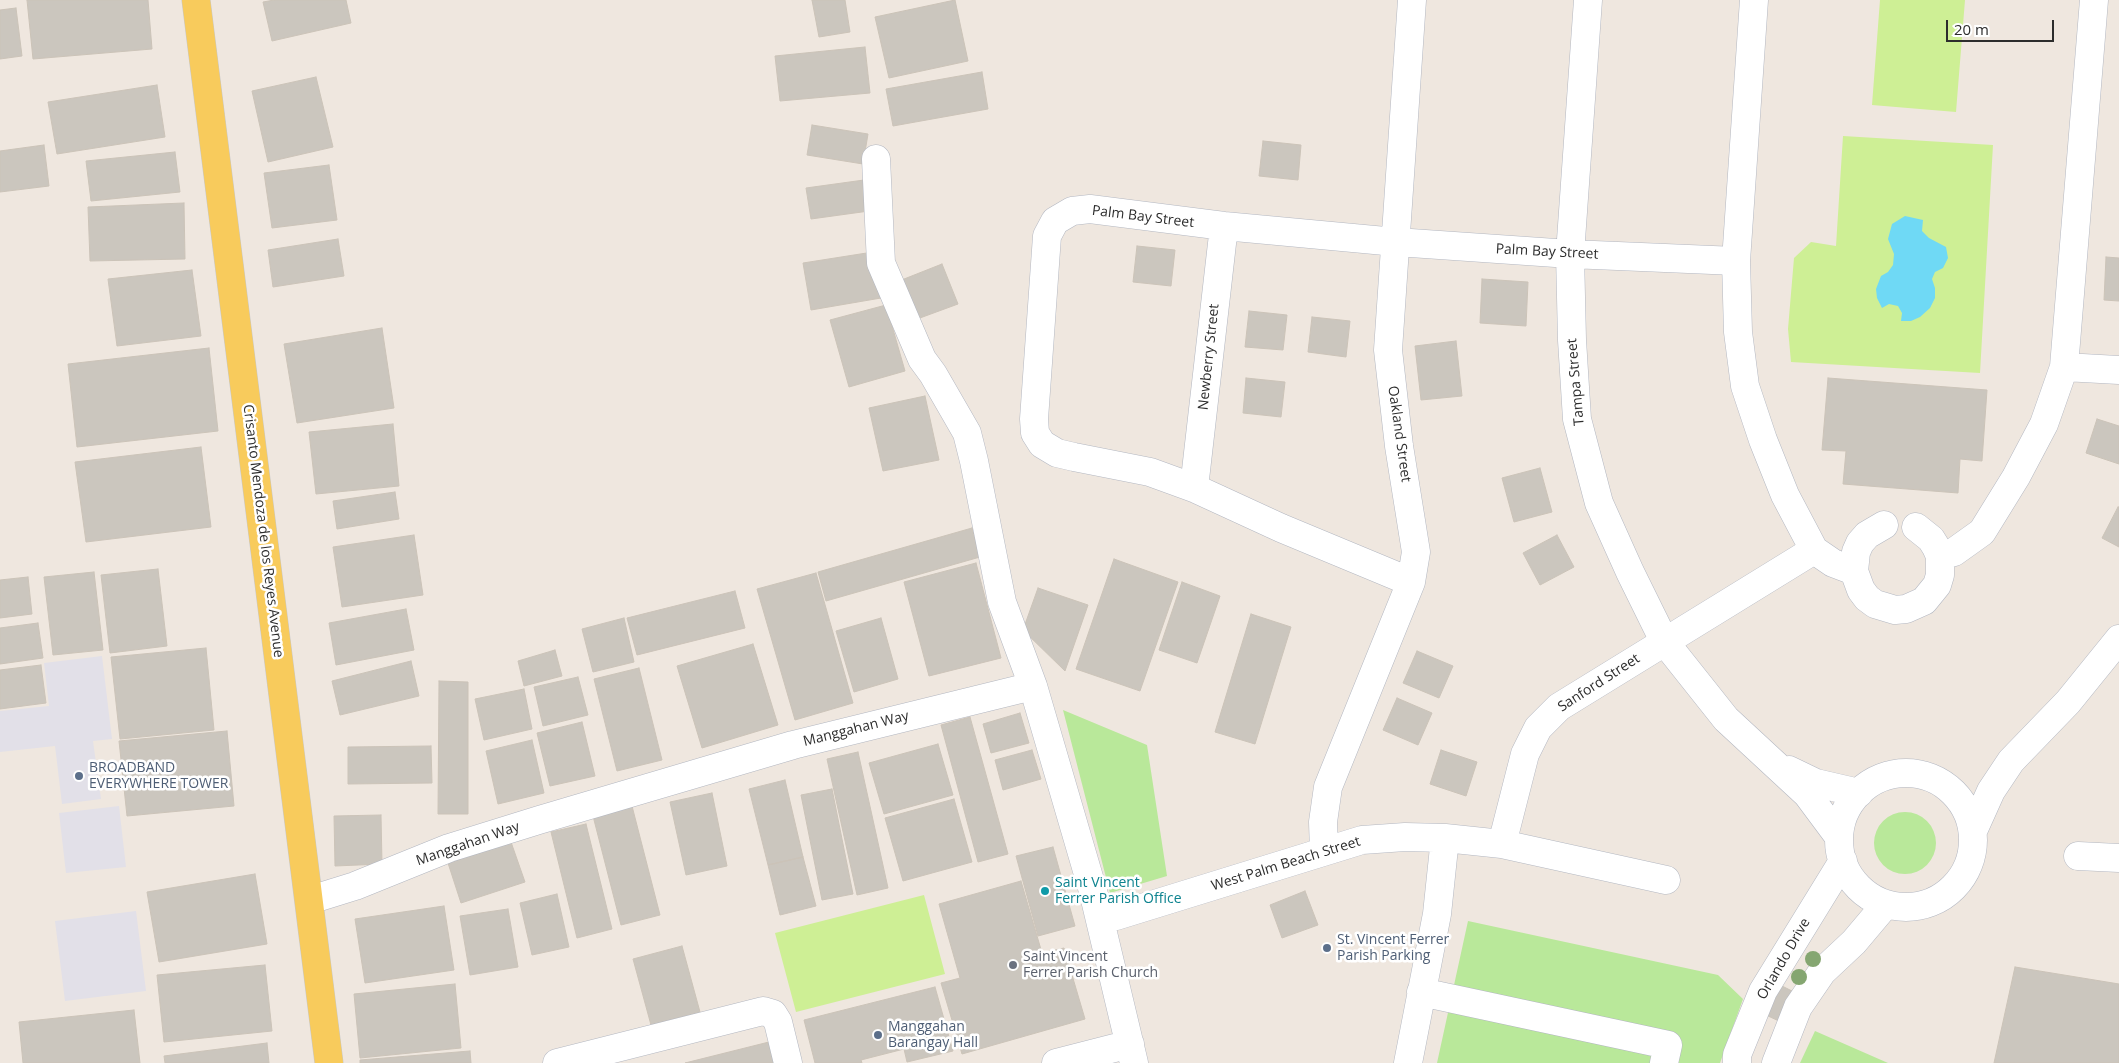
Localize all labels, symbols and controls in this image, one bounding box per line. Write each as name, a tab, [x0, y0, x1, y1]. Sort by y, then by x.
scale bar	[1949, 10, 2056, 42]
text: 20 m	[1954, 19, 1989, 39]
street label: Palm Bay Street	[1091, 202, 1195, 232]
street label: Palm Bay Street	[1495, 241, 1599, 263]
street label: Newberry Street	[1195, 303, 1223, 411]
street label: Tampa Street	[1564, 338, 1588, 426]
street label: Oakland Street	[1384, 385, 1414, 483]
street label: Crisanto Mendoza de los Reyes Avenue	[239, 403, 287, 659]
street label: Sanford Street	[1555, 650, 1643, 716]
street label: Manggahan Way	[801, 708, 911, 750]
place label: BROADBAND EVERYWHERE TOWER	[89, 760, 228, 792]
marker: BROADBAND EVERYWHERE TOWER	[73, 770, 85, 782]
street label: Manggahan Way	[414, 818, 522, 870]
street label: West Palm Beach Street	[1209, 833, 1363, 895]
place label: Saint Vincent Ferrer Parish Office	[1055, 875, 1182, 908]
marker: Saint Vincent Ferrer Parish Office	[1039, 885, 1051, 897]
street label: Orlando Drive	[1754, 915, 1814, 1003]
place label: St. Vincent Ferrer Parish Parking	[1337, 932, 1449, 964]
marker: St. Vincent Ferrer Parish Parking	[1321, 942, 1333, 954]
place label: Saint Vincent Ferrer Parish Church	[1023, 949, 1158, 982]
marker: Saint Vincent Ferrer Parish Church	[1007, 959, 1019, 971]
place label: Manggahan Barangay Hall	[888, 1019, 978, 1052]
marker: Manggahan Barangay Hall	[872, 1029, 884, 1041]

